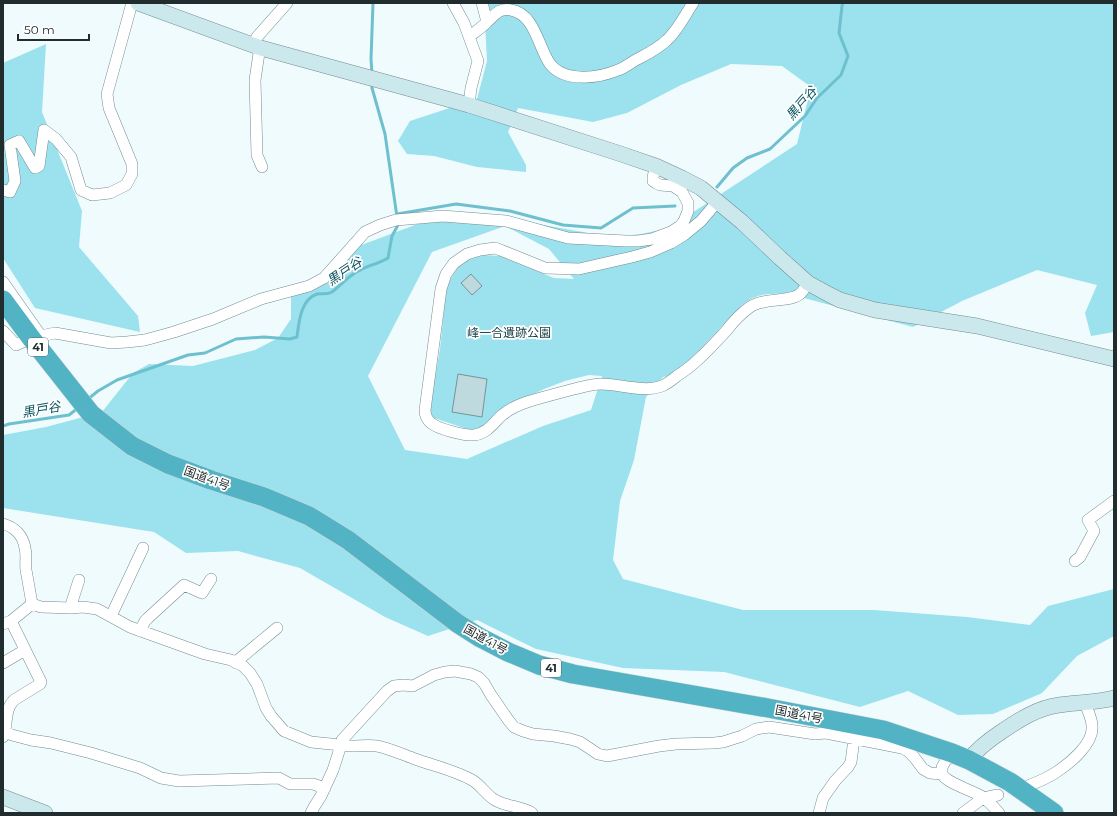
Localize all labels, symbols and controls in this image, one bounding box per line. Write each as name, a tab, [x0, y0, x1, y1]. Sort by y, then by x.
scale bar	[18, 16, 89, 42]
text: 50 m	[24, 22, 55, 37]
water label: 黒戸谷	[782, 82, 820, 123]
water label: 黒戸谷	[323, 253, 365, 289]
park label: 峰一合遺跡公園	[467, 325, 551, 340]
road number: 41	[28, 338, 48, 356]
water label: 黒戸谷	[20, 398, 63, 420]
street label: 国道41号	[182, 463, 232, 493]
street label: 国道41号	[461, 621, 511, 657]
road number: 41	[541, 659, 561, 677]
street label: 国道41号	[774, 702, 824, 726]

